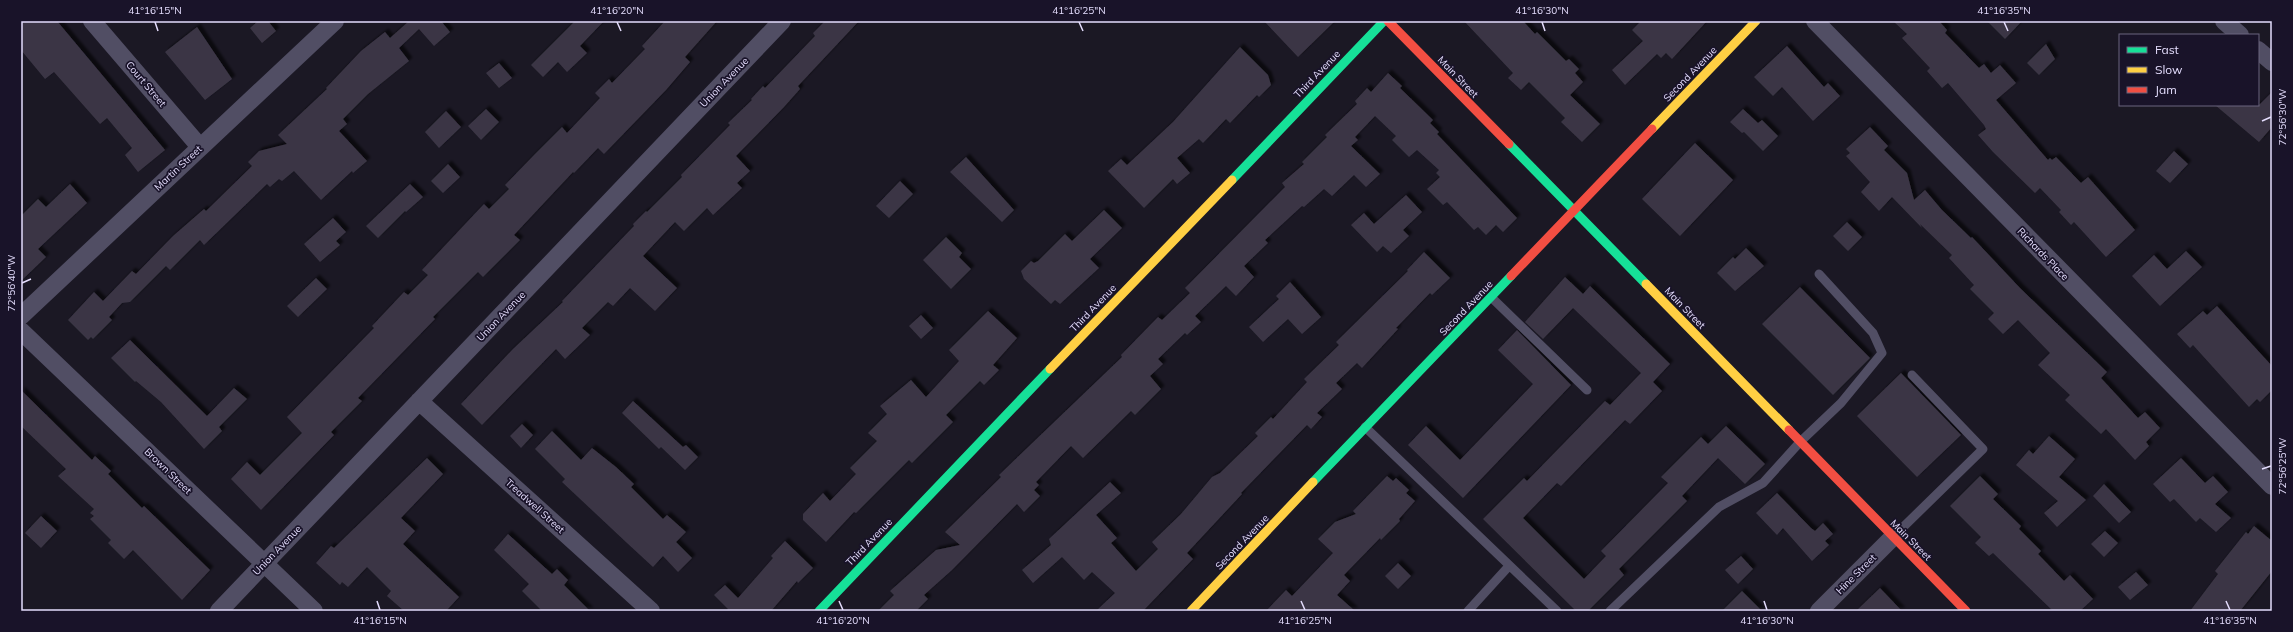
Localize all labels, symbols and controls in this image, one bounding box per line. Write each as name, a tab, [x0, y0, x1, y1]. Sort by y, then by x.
text: 41°16'15"N	[128, 4, 182, 17]
text: 41°16'20"N	[590, 4, 644, 17]
text: 41°16'25"N	[1052, 4, 1106, 17]
text: 41°16'30"N	[1515, 4, 1569, 17]
text: 41°16'35"N	[1977, 4, 2031, 17]
legend	[2119, 34, 2259, 106]
text: Fast	[2155, 42, 2179, 57]
street label: Second Avenue	[1660, 44, 1720, 104]
street label: Third Avenue	[1291, 47, 1343, 101]
street label: Main Street	[1435, 53, 1481, 101]
street label: Union Avenue	[697, 54, 751, 110]
street label: Court Street	[123, 59, 169, 110]
text: Slow	[2155, 62, 2183, 77]
text: Jam	[2155, 82, 2177, 97]
text: 72°56'30"W	[2276, 89, 2289, 145]
street label: Martin Street	[151, 142, 205, 193]
street label: Richards Place	[2015, 225, 2071, 283]
text: 72°56'40"W	[5, 255, 18, 311]
street label: Second Avenue	[1436, 278, 1496, 338]
street label: Third Avenue	[1067, 281, 1119, 335]
street label: Main Street	[1662, 284, 1708, 332]
street label: Union Avenue	[474, 288, 528, 344]
text: 72°56'25"W	[2276, 438, 2289, 494]
street label: Brown Street	[142, 445, 195, 497]
street label: Treadwell Street	[503, 476, 568, 536]
street label: Second Avenue	[1212, 512, 1272, 572]
street label: Third Avenue	[843, 515, 895, 569]
street label: Main Street	[1888, 517, 1935, 564]
street label: Union Avenue	[250, 522, 304, 578]
street label: Hine Street	[1833, 551, 1879, 597]
text: 41°16'15"N	[353, 614, 407, 627]
text: 41°16'20"N	[816, 614, 870, 627]
text: 41°16'25"N	[1278, 614, 1332, 627]
text: 41°16'30"N	[1740, 614, 1794, 627]
text: 41°16'35"N	[2203, 614, 2257, 627]

